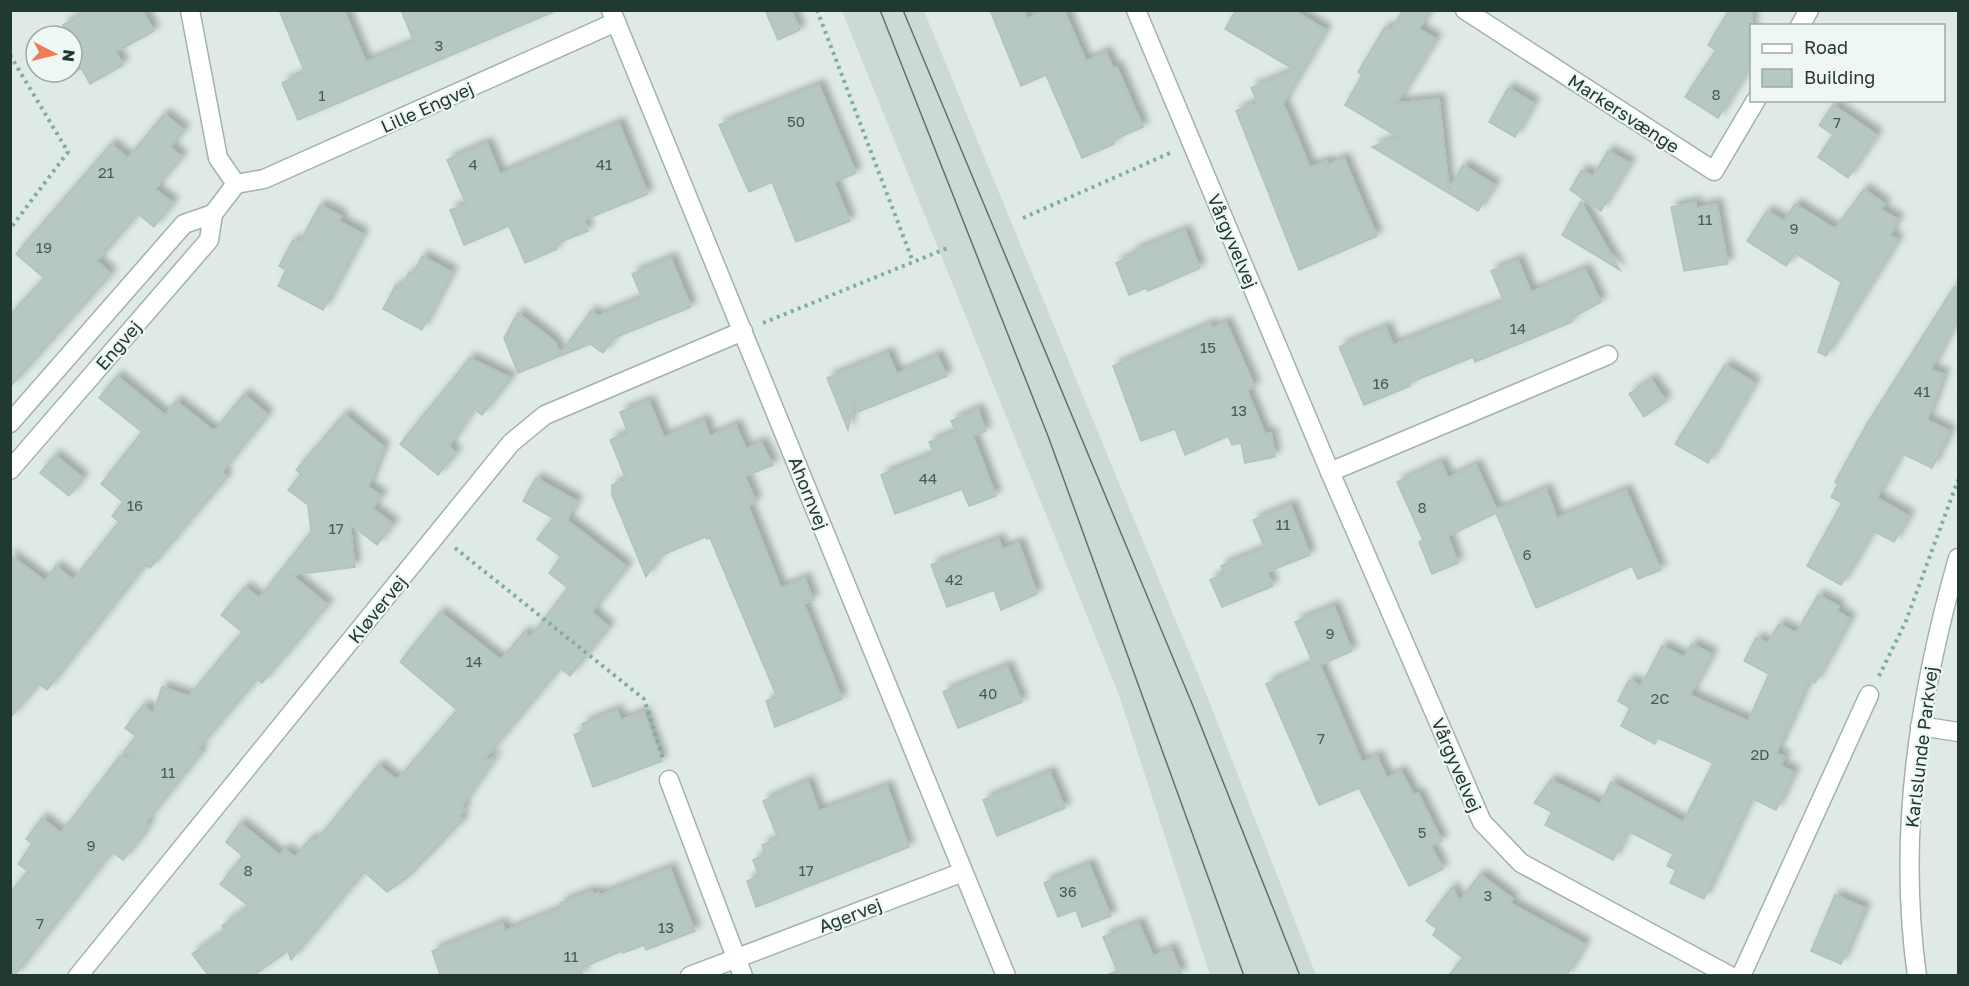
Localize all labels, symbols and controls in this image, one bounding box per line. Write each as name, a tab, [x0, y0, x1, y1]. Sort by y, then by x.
north arrow	[24, 24, 84, 84]
legend	[1750, 24, 1945, 102]
house number: 3	[435, 36, 443, 54]
text: Road	[1804, 36, 1848, 58]
text: N	[58, 49, 80, 63]
text: Building	[1804, 66, 1875, 88]
street label: Markersvænge	[1564, 69, 1684, 157]
street label: Lille Engvej	[377, 77, 477, 137]
house number: 8	[1711, 85, 1721, 103]
house number: 1	[318, 86, 326, 104]
house number: 50	[787, 112, 805, 130]
house number: 7	[1833, 113, 1841, 131]
house number: 4	[468, 155, 478, 173]
house number: 41	[596, 155, 612, 173]
house number: 21	[98, 163, 114, 181]
street label: Vårgyvelvej	[1203, 190, 1263, 292]
house number: 11	[1698, 210, 1712, 228]
house number: 9	[1789, 219, 1799, 237]
house number: 19	[36, 238, 52, 256]
street label: Engvej	[91, 316, 145, 374]
house number: 14	[1510, 319, 1526, 337]
house number: 15	[1200, 338, 1216, 356]
house number: 16	[1373, 374, 1389, 392]
house number: 41	[1914, 382, 1930, 400]
house number: 13	[1231, 401, 1247, 419]
street label: Ahornvej	[784, 453, 834, 533]
house number: 44	[919, 469, 937, 487]
house number: 16	[127, 496, 143, 514]
house number: 8	[1417, 498, 1427, 516]
house number: 11	[1276, 515, 1290, 533]
house number: 17	[328, 519, 344, 537]
house number: 6	[1522, 545, 1532, 563]
house number: 42	[945, 570, 963, 588]
street label: Kløvervej	[343, 571, 411, 647]
house number: 9	[1325, 624, 1335, 642]
house number: 14	[466, 652, 482, 670]
street label: Karlslunde Parkvej	[1900, 665, 1942, 829]
house number: 40	[979, 684, 997, 702]
house number: 2C	[1651, 689, 1669, 707]
street label: Vårgyvelvej	[1427, 714, 1487, 816]
house number: 7	[1317, 729, 1325, 747]
house number: 2D	[1750, 745, 1770, 763]
house number: 11	[161, 763, 175, 781]
house number: 5	[1418, 823, 1426, 841]
house number: 9	[86, 836, 96, 854]
house number: 8	[243, 861, 253, 879]
house number: 17	[798, 861, 814, 879]
house number: 36	[1059, 882, 1077, 900]
house number: 3	[1484, 886, 1492, 904]
street label: Agervej	[815, 893, 885, 937]
house number: 7	[36, 914, 44, 932]
house number: 13	[658, 918, 674, 936]
house number: 11	[564, 947, 578, 965]

